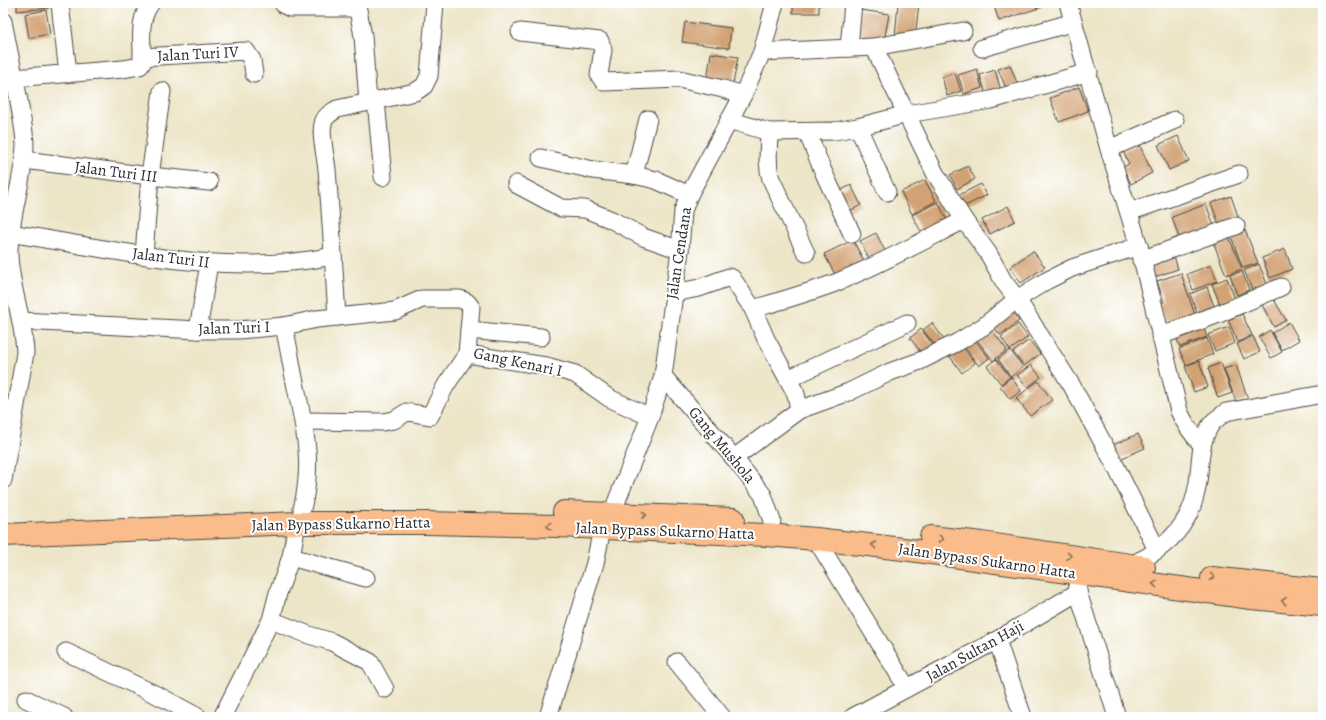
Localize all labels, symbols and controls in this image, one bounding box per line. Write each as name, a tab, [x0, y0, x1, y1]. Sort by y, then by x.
street label: Jalan Turi IV	[157, 41, 240, 67]
street label: Jalan Turi III	[73, 156, 159, 188]
street label: Jalan Cendana	[661, 205, 697, 301]
street label: Jalan Turi II	[131, 242, 211, 274]
street label: Jalan Turi I	[198, 316, 270, 340]
street label: Gang Kenari I	[471, 342, 565, 382]
street label: Gang Mushola	[683, 402, 761, 489]
one-way arrow	[641, 510, 647, 519]
street label: Jalan Bypass Sukarno Hatta	[251, 511, 431, 537]
street label: Jalan Bypass Sukarno Hatta	[575, 517, 756, 545]
one-way arrow	[546, 522, 552, 530]
one-way arrow	[938, 534, 944, 543]
street label: Jalan Bypass Sukarno Hatta	[897, 538, 1078, 584]
one-way arrow	[871, 541, 877, 550]
one-way arrow	[1066, 551, 1072, 560]
one-way arrow	[1209, 573, 1215, 582]
one-way arrow	[1152, 580, 1158, 589]
one-way arrow	[1281, 597, 1287, 606]
street label: Jalan Sultan Haji	[922, 615, 1028, 687]

